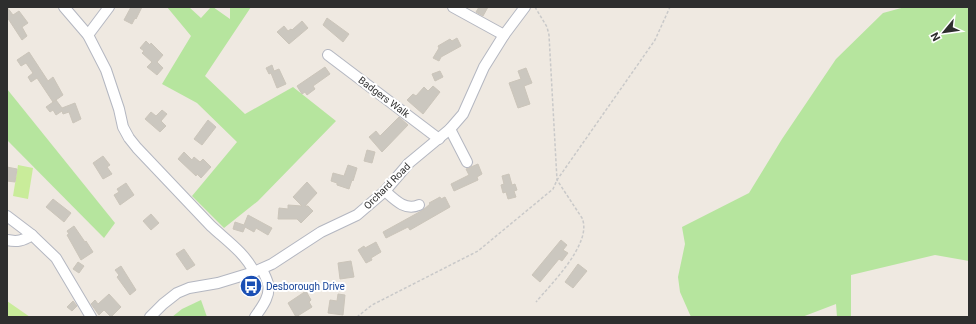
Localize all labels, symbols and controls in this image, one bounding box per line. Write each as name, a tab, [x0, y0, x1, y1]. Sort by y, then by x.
north arrow	[924, 12, 964, 52]
text: N	[928, 30, 943, 43]
street label: Badgers Walk	[356, 74, 412, 120]
street label: Orchard Road	[362, 161, 412, 211]
bus stop icon: Desborough Drive	[238, 273, 264, 299]
place label: Desborough Drive	[266, 281, 345, 292]

